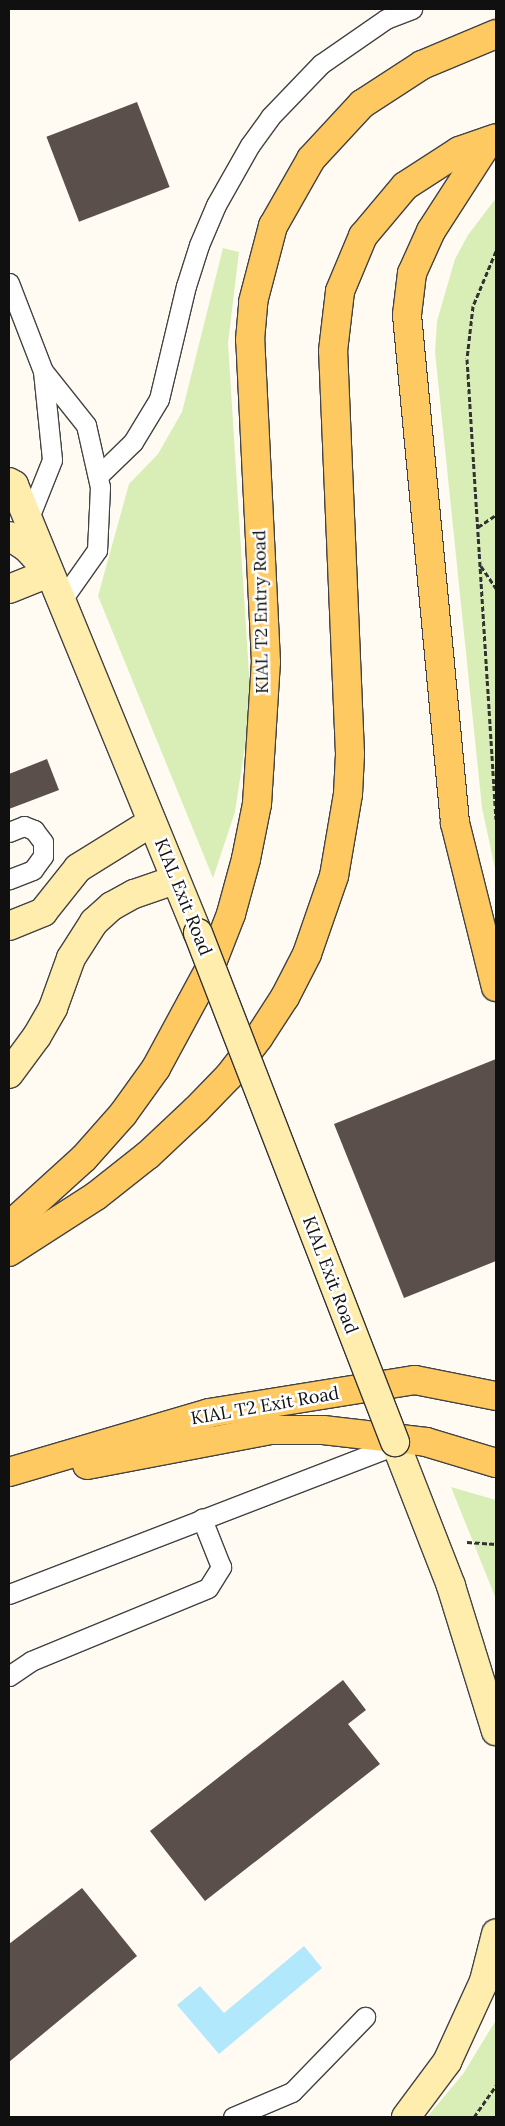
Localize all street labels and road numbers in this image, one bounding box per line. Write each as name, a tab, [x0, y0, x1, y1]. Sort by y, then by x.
street label: KIAL T2 Entry Road	[249, 530, 273, 694]
street label: KIAL Exit Road	[150, 835, 216, 959]
street label: KIAL Exit Road	[298, 1213, 362, 1337]
street label: KIAL T2 Exit Road	[189, 1382, 341, 1430]

